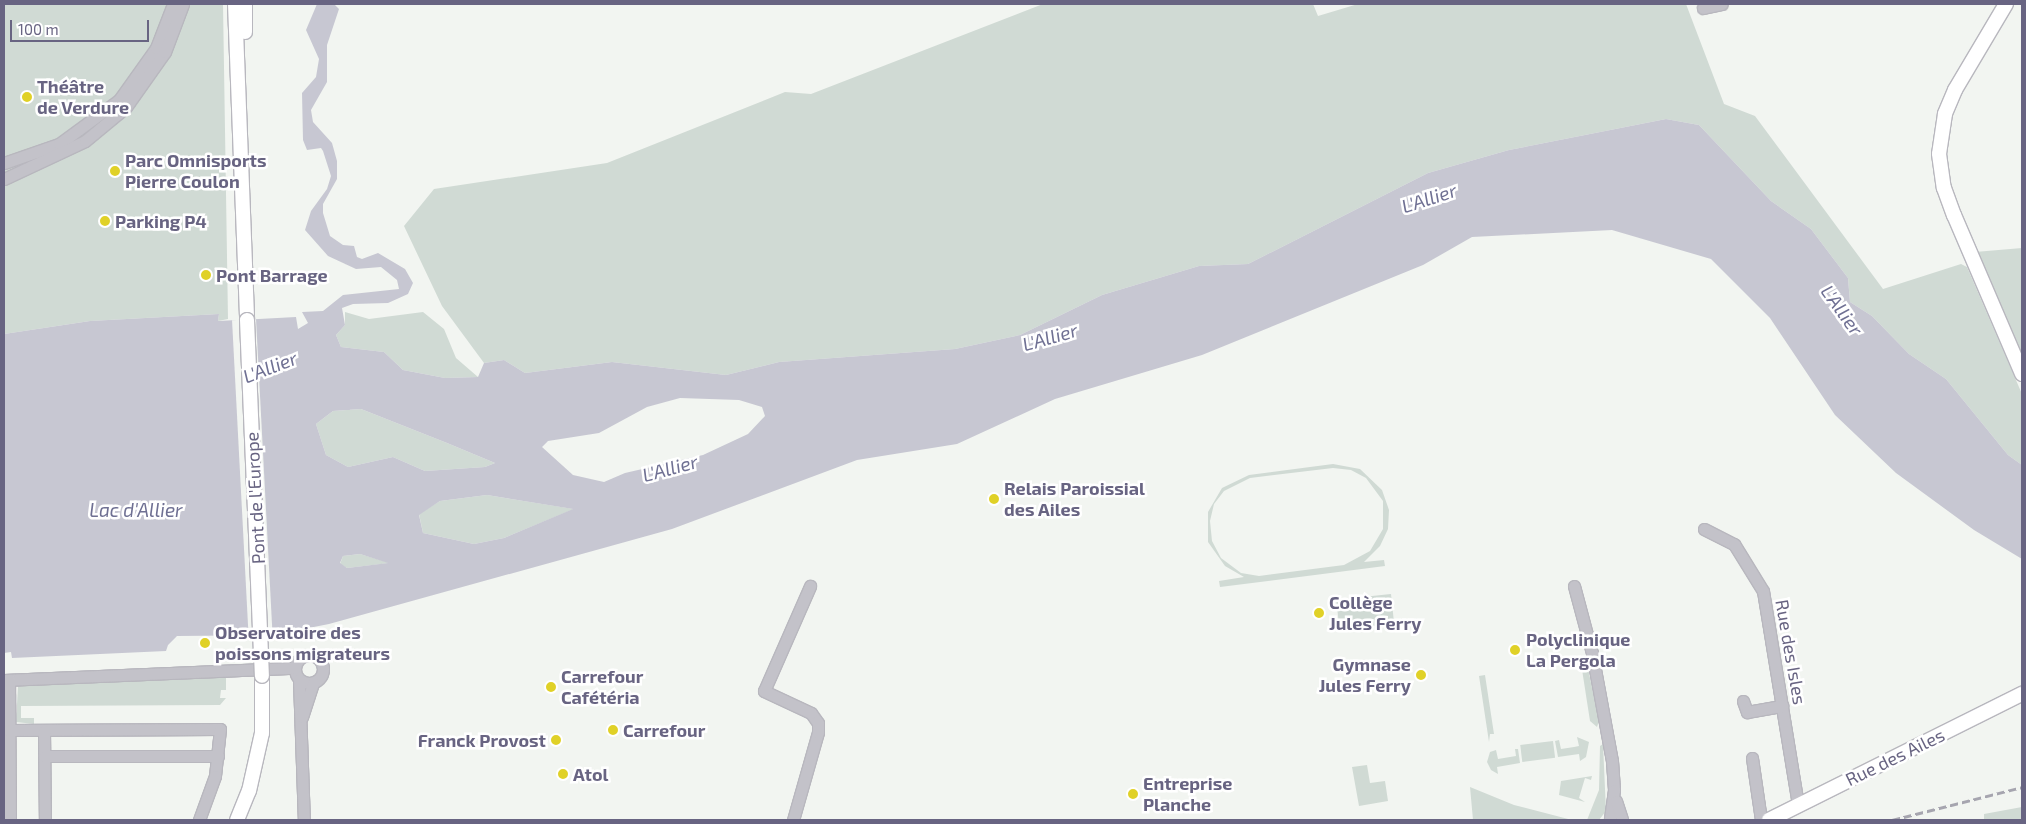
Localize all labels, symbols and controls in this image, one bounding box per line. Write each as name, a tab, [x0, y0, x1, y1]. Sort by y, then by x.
scale bar	[12, 10, 151, 42]
text: 100 m	[18, 20, 59, 38]
place label: Théâtre de Verdure	[37, 76, 129, 118]
marker: Théâtre de Verdure	[21, 91, 33, 103]
place label: Parc Omnisports Pierre Coulon	[125, 150, 267, 192]
marker: Parc Omnisports Pierre Coulon	[109, 165, 121, 177]
water label: L'Allier	[1399, 178, 1459, 218]
place label: Parking P4	[115, 210, 207, 232]
marker: Parking P4	[99, 215, 111, 227]
place label: Pont Barrage	[216, 264, 328, 286]
marker: Pont Barrage	[200, 269, 212, 281]
water label: L'Allier	[1816, 280, 1868, 340]
water label: L'Allier	[1020, 318, 1080, 356]
water label: L'Allier	[240, 346, 300, 388]
street label: Pont de l'Europe	[241, 431, 269, 565]
water label: L'Allier	[640, 450, 700, 486]
place label: Relais Paroissial des Ailes	[1004, 478, 1145, 520]
marker: Relais Paroissial des Ailes	[988, 493, 1000, 505]
water label: Lac d'Allier	[89, 499, 183, 521]
place label: Collège Jules Ferry	[1329, 592, 1421, 634]
street label: Rue des Isles	[1771, 598, 1811, 706]
marker: Collège Jules Ferry	[1313, 607, 1325, 619]
place label: Observatoire des poissons migrateurs	[215, 622, 390, 664]
place label: Polyclinique La Pergola	[1526, 629, 1631, 672]
marker: Observatoire des poissons migrateurs	[199, 637, 211, 649]
marker: Polyclinique La Pergola	[1508, 643, 1522, 657]
place label: Gymnase Jules Ferry	[1319, 654, 1411, 696]
place label: Carrefour Cafétéria	[561, 666, 643, 709]
marker: Gymnase Jules Ferry	[1415, 669, 1427, 681]
marker: Carrefour Cafétéria	[545, 681, 557, 693]
place label: Carrefour	[623, 719, 705, 741]
marker: Carrefour	[607, 724, 619, 736]
street label: Rue des Ailes	[1842, 724, 1948, 790]
place label: Franck Provost	[418, 729, 546, 751]
marker: Franck Provost	[550, 734, 562, 746]
place label: Atol	[573, 763, 608, 785]
marker: Atol	[557, 768, 569, 780]
place label: Entreprise Planche	[1143, 773, 1232, 816]
marker: Entreprise Planche	[1127, 788, 1139, 800]

